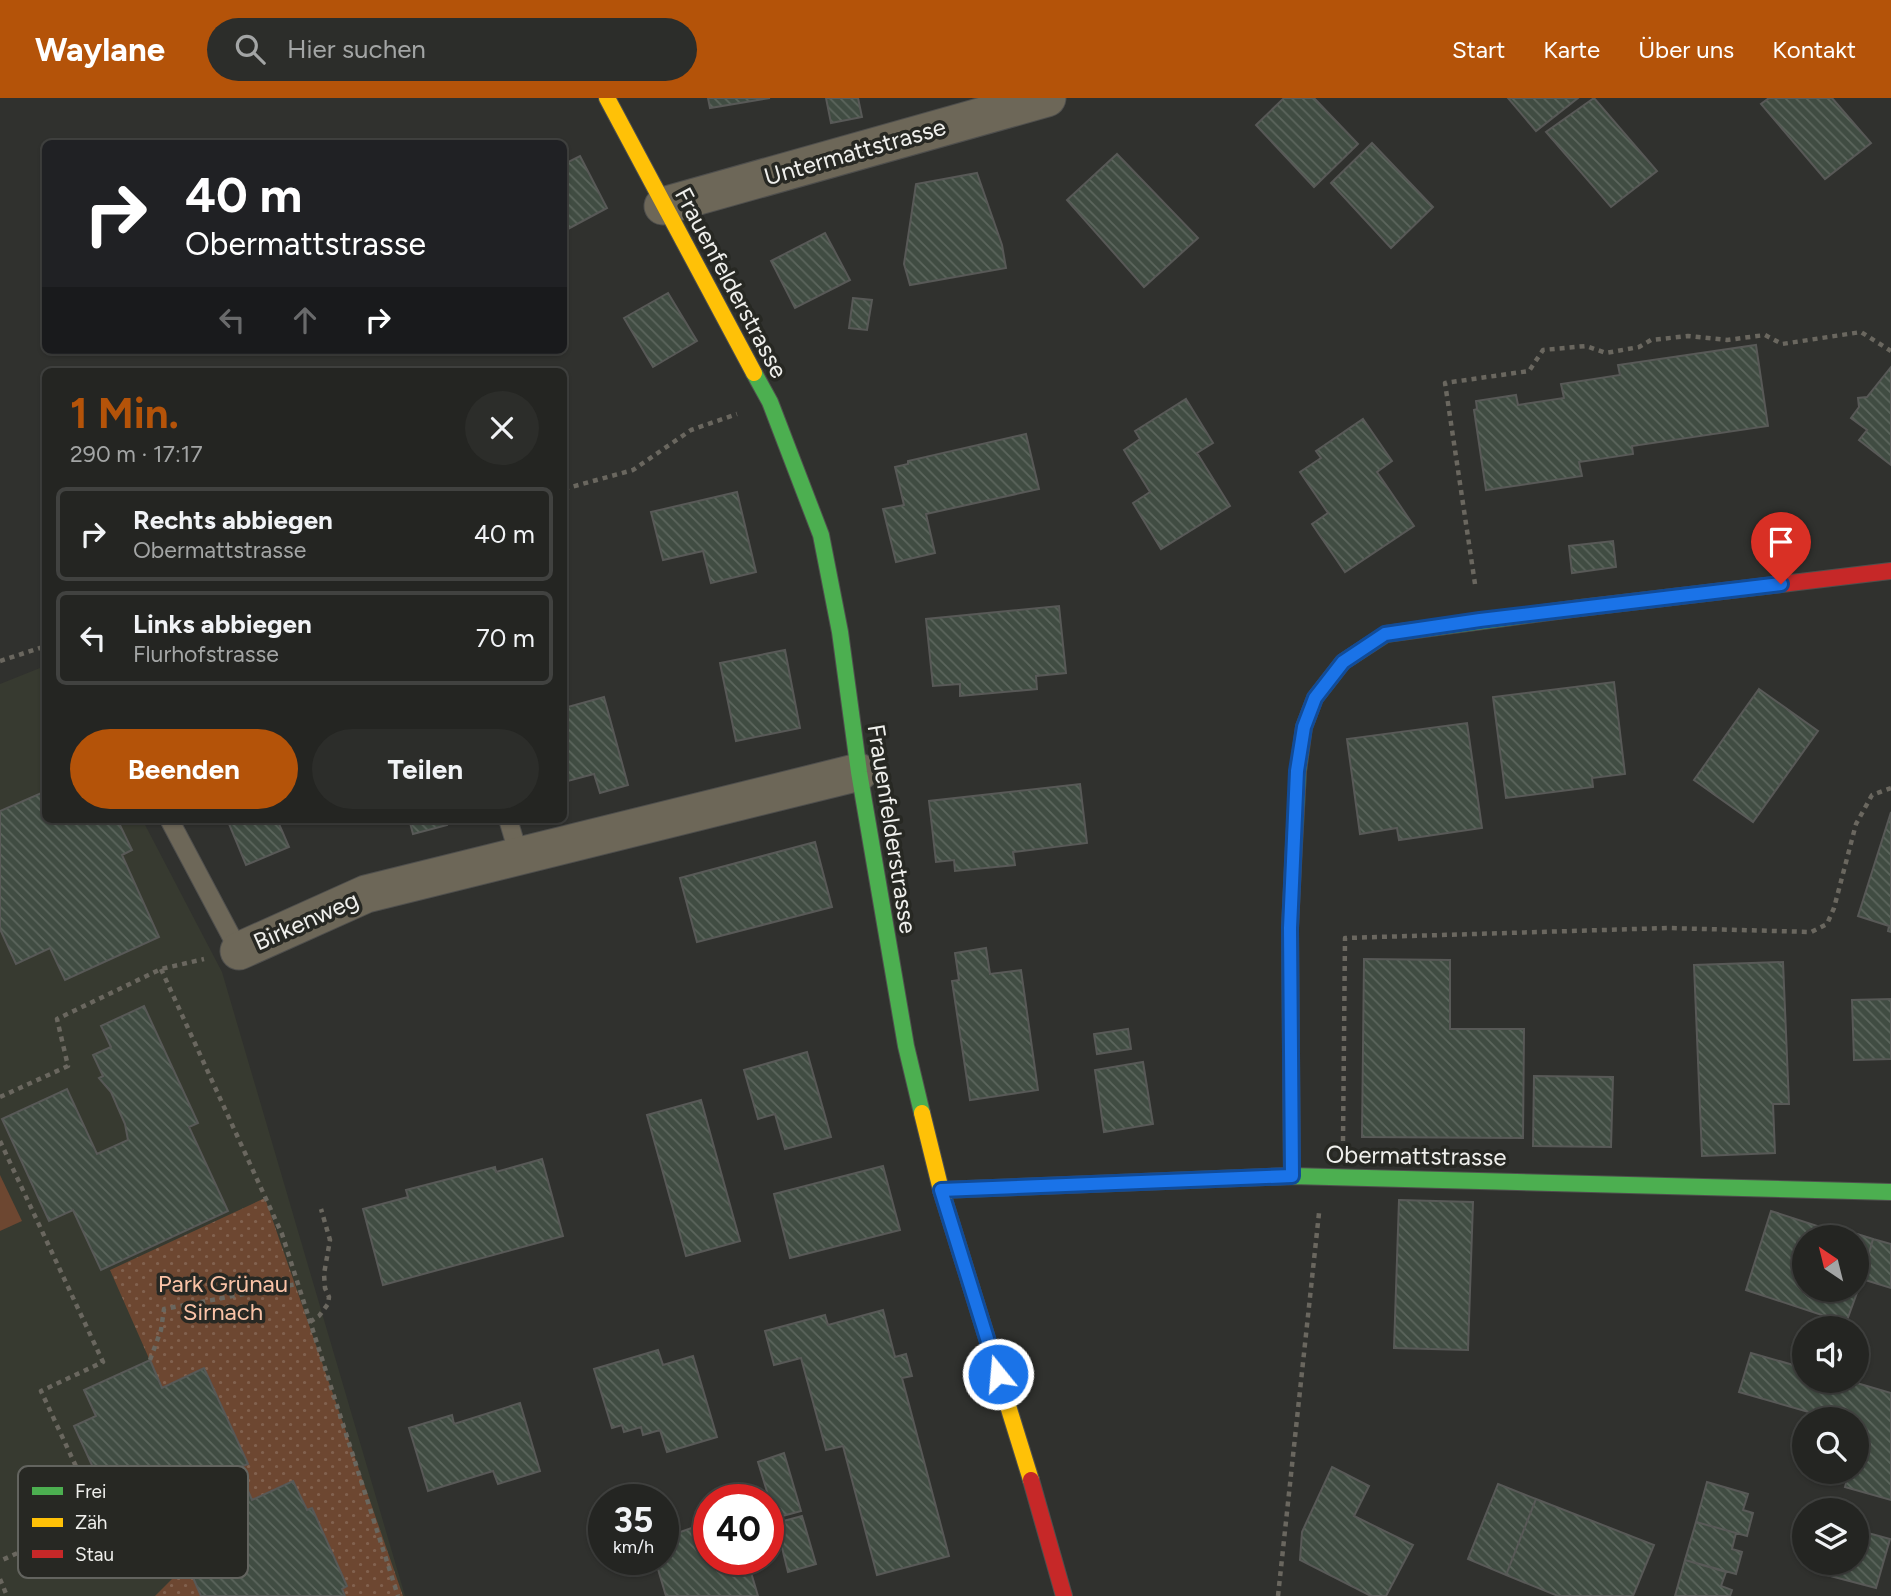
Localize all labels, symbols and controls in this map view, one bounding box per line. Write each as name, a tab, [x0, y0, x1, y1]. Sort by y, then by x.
search box	[207, 18, 697, 81]
text: Waylane	[35, 30, 165, 69]
icon: search	[231, 30, 269, 68]
text: Hier suchen	[287, 33, 426, 65]
text: Start	[1452, 35, 1505, 64]
text: Karte	[1543, 35, 1600, 64]
text: Über uns	[1638, 35, 1734, 64]
text: Kontakt	[1772, 35, 1856, 64]
street label: Untermattstrasse	[761, 112, 949, 191]
text: 40 m	[185, 165, 302, 224]
icon: right	[70, 168, 161, 259]
street label: Frauenfelderstrasse	[669, 183, 794, 383]
text: Obermattstrasse	[185, 225, 426, 263]
icon: left	[213, 301, 251, 339]
icon: ahead	[286, 301, 324, 339]
icon: right	[359, 301, 397, 339]
text: 1 Min.	[70, 388, 179, 439]
button: close	[465, 391, 539, 465]
text: 290 m · 17:17	[70, 440, 203, 468]
text: Rechts abbiegen	[133, 504, 333, 536]
pin	[1751, 512, 1811, 584]
icon: right	[74, 515, 112, 553]
text: 40 m	[474, 518, 535, 550]
icon: arrive	[1762, 523, 1800, 561]
text: Obermattstrasse	[133, 536, 306, 564]
text: Links abbiegen	[133, 608, 312, 640]
icon: left	[74, 619, 112, 657]
text: 70 m	[476, 622, 535, 654]
text: Flurhofstrasse	[133, 640, 279, 668]
street label: Frauenfelderstrasse	[862, 722, 923, 936]
button: Beenden	[70, 729, 298, 809]
button: Teilen	[312, 729, 539, 809]
street label: Birkenweg	[249, 885, 363, 957]
street label: Obermattstrasse	[1325, 1139, 1507, 1172]
north arrow	[1792, 1225, 1869, 1302]
map controls	[1792, 1225, 1869, 1575]
park label: Park Grünau Sirnach	[158, 1269, 288, 1326]
button: sound	[1792, 1316, 1869, 1393]
position arrow	[961, 1337, 1035, 1411]
button: search	[1792, 1407, 1869, 1484]
legend	[18, 1466, 248, 1578]
text: Frei	[75, 1480, 106, 1503]
speed limit sign: 40	[693, 1484, 784, 1575]
button: layers	[1792, 1498, 1869, 1575]
text: 35	[614, 1499, 653, 1541]
text: Zäh	[75, 1511, 107, 1534]
text: km/h	[613, 1536, 654, 1558]
text: Stau	[75, 1543, 114, 1566]

